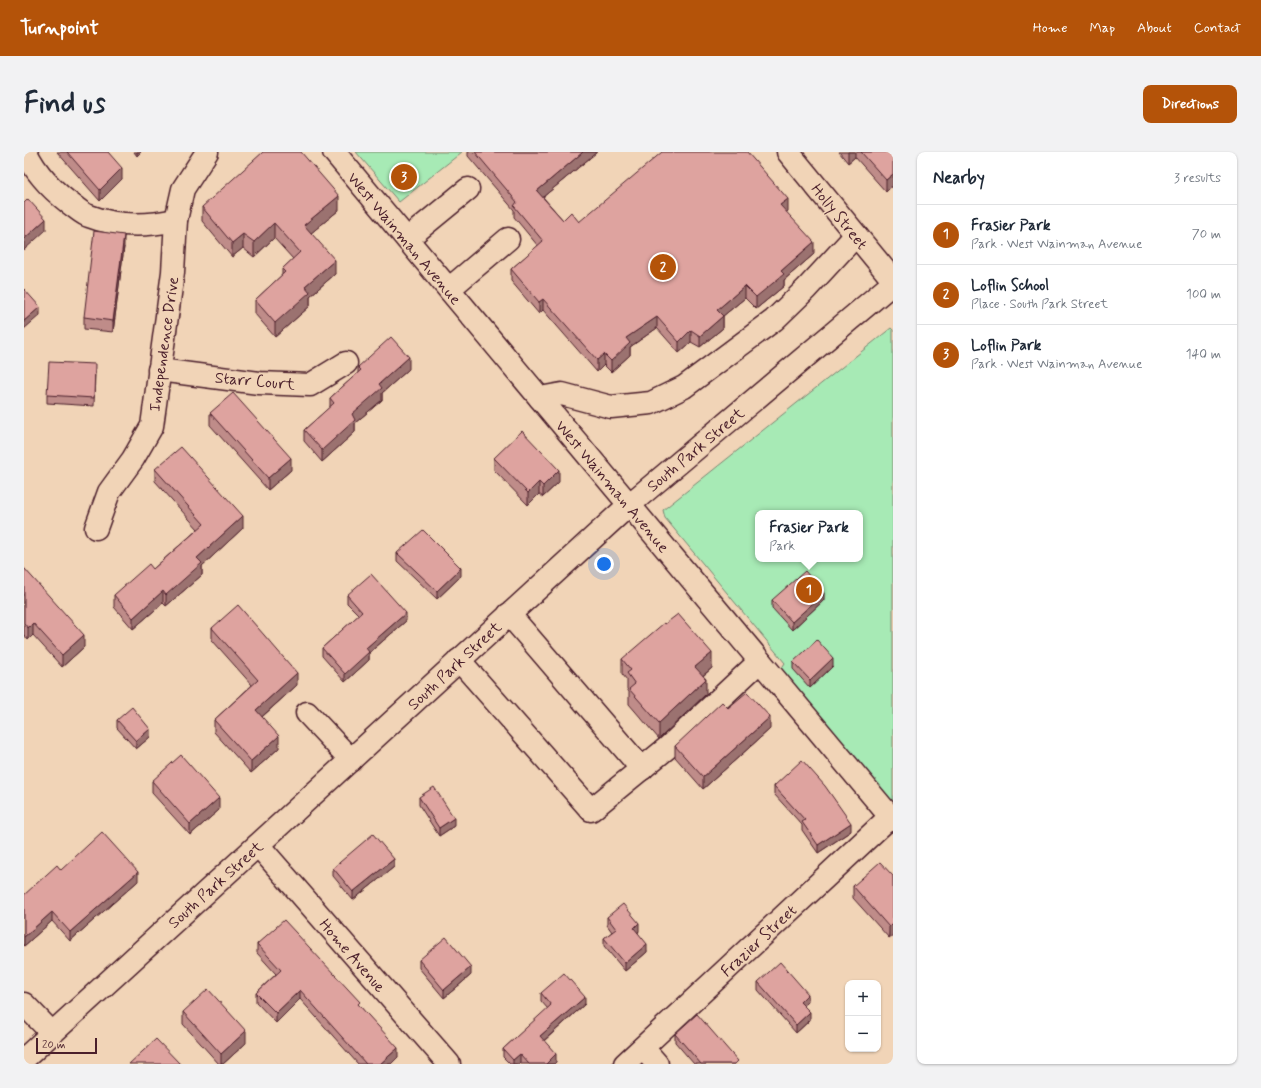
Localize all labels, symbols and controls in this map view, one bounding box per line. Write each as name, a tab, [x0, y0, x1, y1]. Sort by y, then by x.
text: Turnpoint	[20, 16, 99, 41]
text: Home	[1033, 19, 1067, 37]
text: Map	[1089, 19, 1115, 37]
text: About	[1137, 19, 1172, 37]
text: Contact	[1194, 19, 1241, 37]
button: Directions	[1143, 85, 1237, 123]
text: Find us	[24, 86, 105, 123]
pin: 3	[391, 162, 417, 192]
text: Nearby	[933, 167, 985, 189]
street label: West Wainman Avenue	[342, 168, 466, 310]
text: 3 results	[1174, 170, 1221, 187]
street label: Holly Street	[806, 180, 872, 254]
text: Frasier Park	[971, 216, 1051, 236]
text: 1	[943, 226, 949, 243]
text: 70 m	[1192, 226, 1221, 243]
text: Park · West Wainman Avenue	[971, 236, 1142, 253]
pin: 2	[650, 252, 676, 282]
street label: Independence Drive	[145, 275, 184, 413]
text: Loflin School	[971, 276, 1049, 296]
text: 2	[943, 286, 949, 303]
text: 100 m	[1186, 286, 1221, 303]
text: Place · South Park Street	[971, 296, 1108, 313]
text: Loflin Park	[971, 336, 1041, 356]
text: 3	[943, 346, 949, 363]
text: 140 m	[1186, 346, 1221, 363]
text: Park · West Wainman Avenue	[971, 356, 1142, 373]
street label: Starr Court	[214, 368, 296, 396]
street label: South Park Street	[643, 403, 750, 497]
street label: West Wainman Avenue	[550, 416, 674, 558]
popup	[755, 510, 863, 562]
text: Frasier Park	[769, 518, 849, 538]
text: Park	[769, 538, 795, 555]
your location	[594, 554, 614, 574]
pin: 1	[796, 575, 822, 605]
street label: South Park Street	[404, 617, 507, 715]
street label: South Park Street	[164, 836, 268, 933]
street label: Frazier Street	[716, 900, 802, 982]
street label: Home Avenue	[314, 915, 390, 998]
map controls	[845, 980, 881, 1052]
button: +	[845, 980, 881, 1016]
button: −	[845, 1016, 881, 1052]
scale bar	[36, 1036, 97, 1055]
text: 20 m	[42, 1038, 65, 1052]

